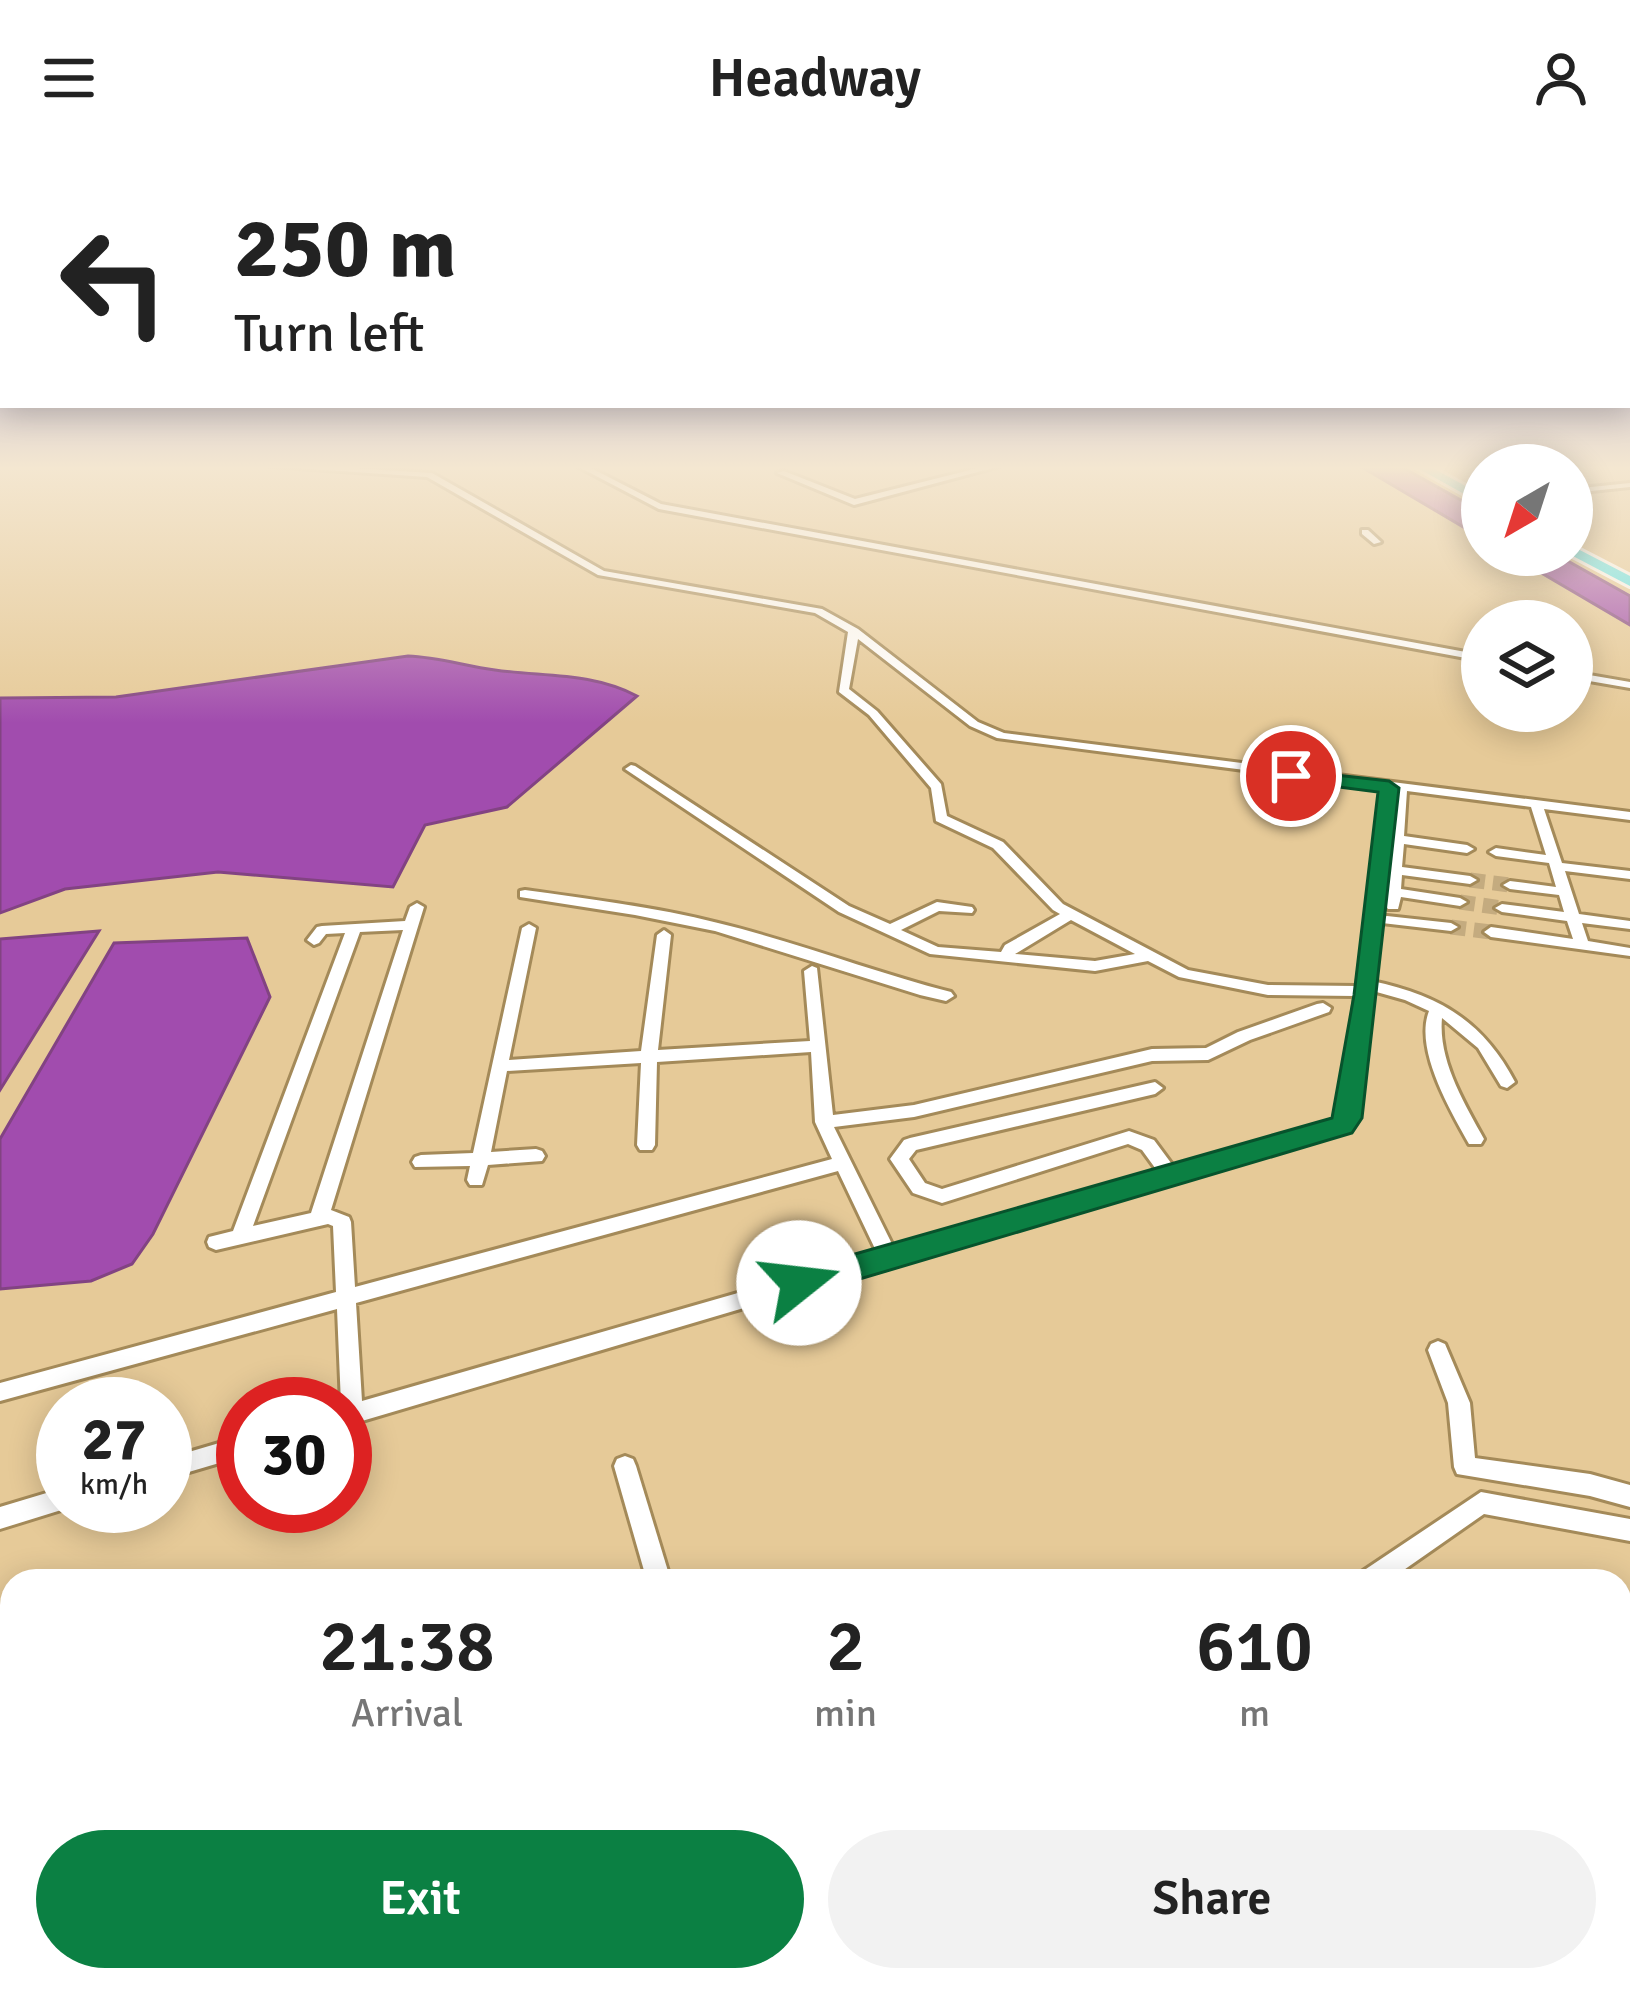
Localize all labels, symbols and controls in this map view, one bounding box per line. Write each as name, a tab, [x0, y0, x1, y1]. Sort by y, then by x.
icon: menu	[36, 45, 102, 111]
text: Headway	[709, 45, 921, 112]
icon: person	[1528, 45, 1594, 111]
text: 250 m	[234, 197, 456, 301]
icon: left	[36, 204, 192, 360]
text: Turn left	[234, 300, 424, 367]
north arrow	[1461, 444, 1593, 576]
map controls	[1461, 444, 1593, 732]
button: layers	[1461, 600, 1593, 732]
pin	[1240, 725, 1342, 827]
icon: arrive	[1258, 743, 1324, 809]
position arrow	[736, 1220, 862, 1346]
speed limit sign: 30	[216, 1377, 372, 1533]
text: 27	[82, 1403, 146, 1477]
text: km/h	[80, 1466, 148, 1503]
text: 21:38	[319, 1602, 495, 1691]
text: 2	[826, 1602, 865, 1691]
text: 610	[1196, 1602, 1313, 1691]
text: Arrival	[351, 1689, 463, 1737]
text: min	[814, 1689, 877, 1737]
text: m	[1239, 1689, 1270, 1737]
button: Exit	[36, 1830, 804, 1968]
button: Share	[828, 1830, 1596, 1968]

